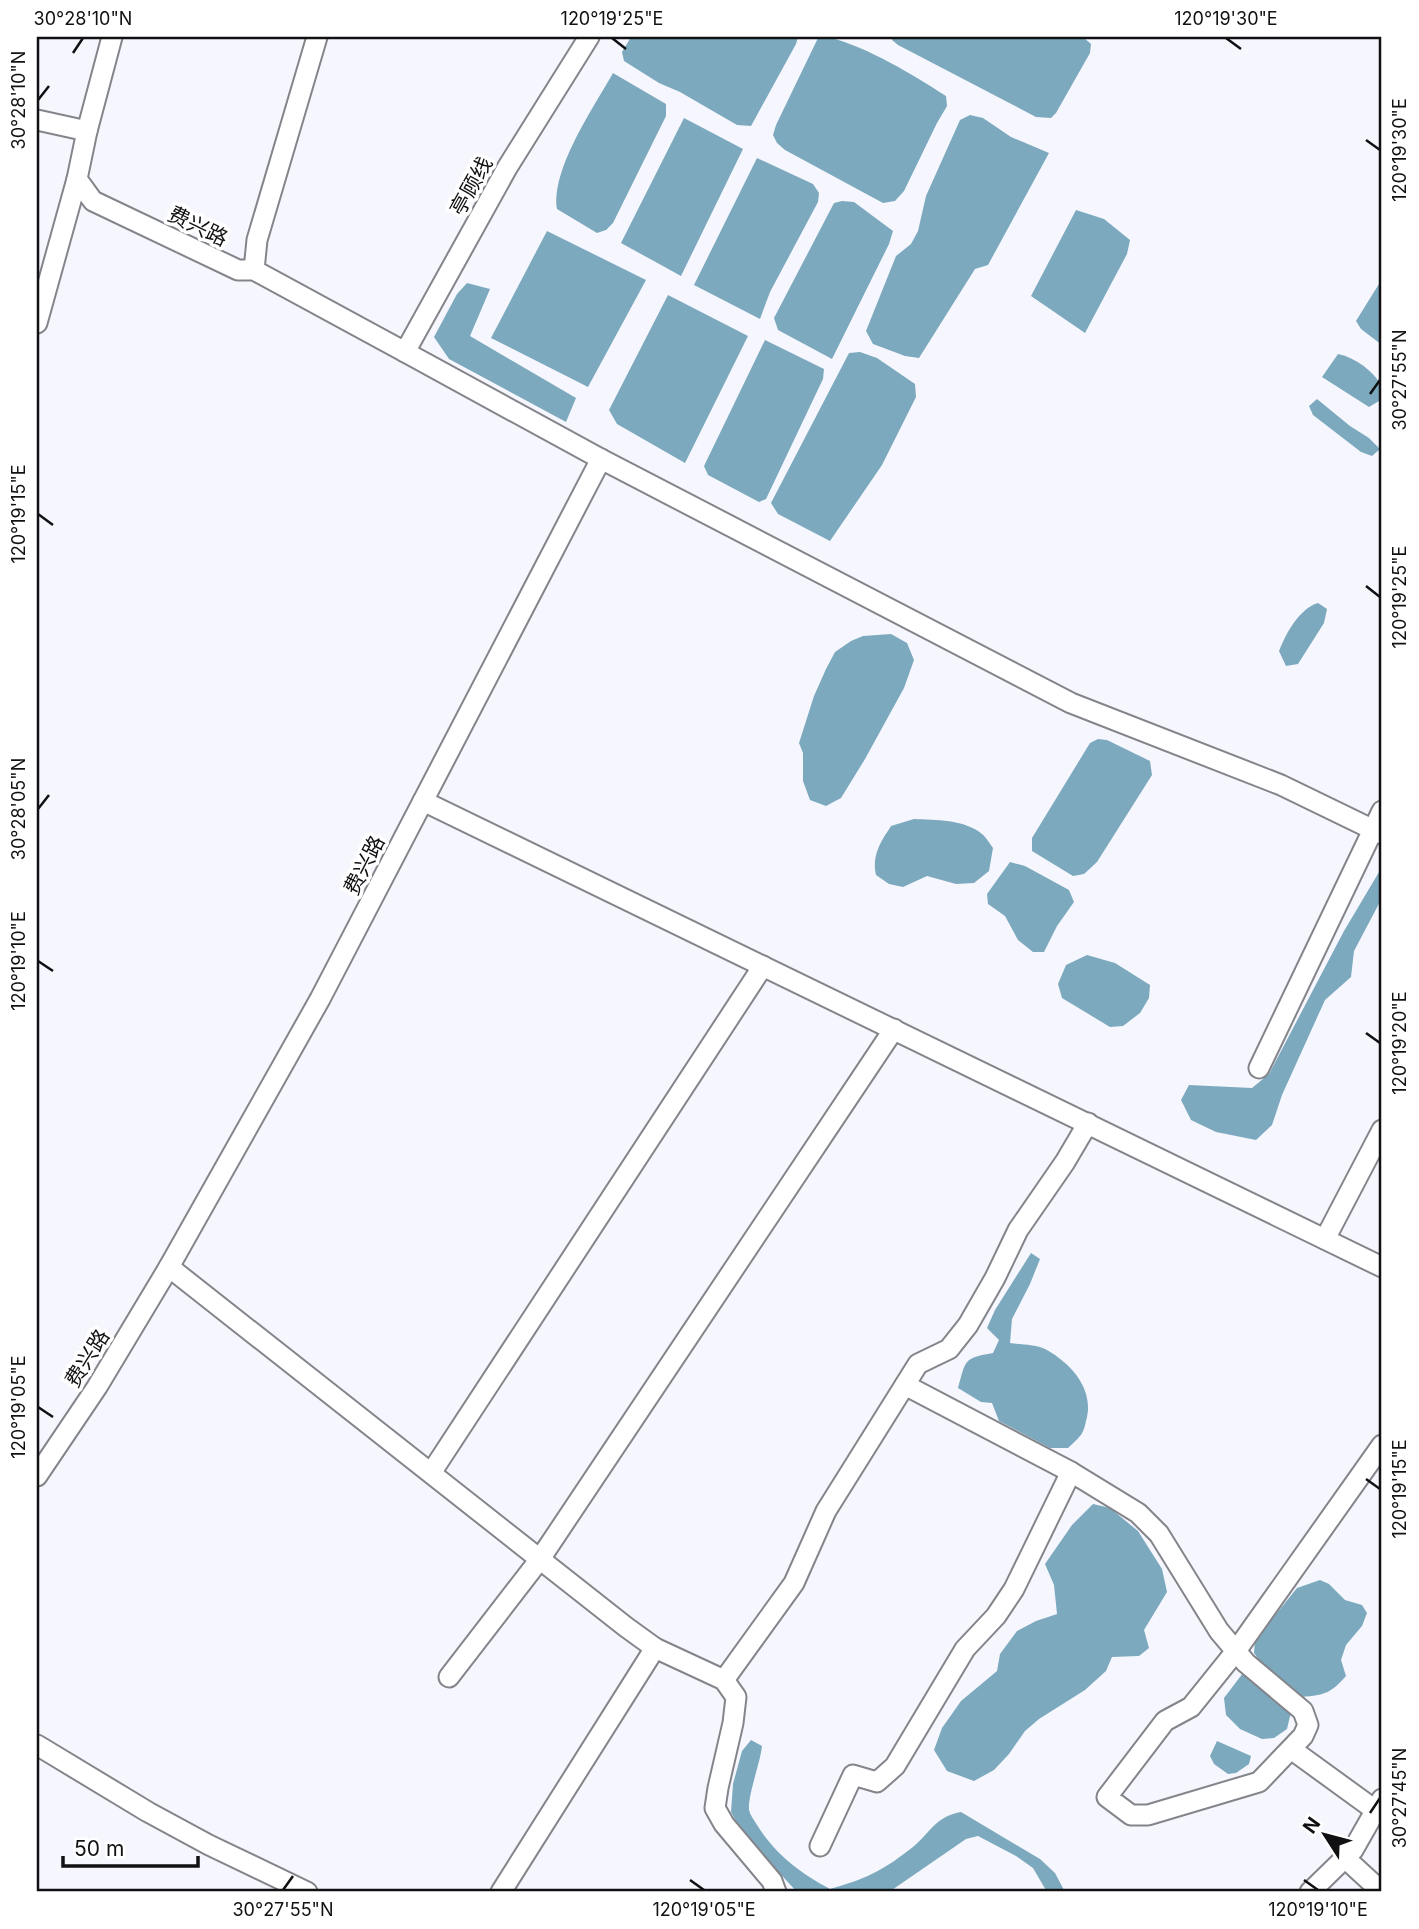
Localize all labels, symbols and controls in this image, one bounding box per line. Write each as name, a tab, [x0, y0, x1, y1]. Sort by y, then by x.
text: 30°28'10"N	[34, 8, 132, 29]
text: 120°19'25"E	[561, 8, 663, 29]
text: 120°19'30"E	[1174, 8, 1278, 29]
text: 30°28'10"N	[8, 51, 29, 149]
text: 120°19'30"E	[1389, 98, 1410, 202]
street label: 亭顾线	[445, 152, 497, 220]
street label: 费兴路	[164, 201, 232, 251]
text: 30°27'55"N	[1389, 329, 1410, 431]
text: 120°19'15"E	[8, 464, 29, 564]
text: 120°19'25"E	[1389, 546, 1410, 648]
text: 30°28'05"N	[8, 758, 29, 860]
street label: 费兴路	[339, 831, 389, 899]
text: 120°19'10"E	[8, 911, 29, 1011]
text: 120°19'20"E	[1389, 991, 1410, 1095]
street label: 费兴路	[60, 1325, 114, 1391]
text: 120°19'05"E	[8, 1355, 29, 1459]
text: 120°19'15"E	[1389, 1439, 1410, 1539]
text: 30°27'45"N	[1389, 1748, 1410, 1848]
north arrow	[1290, 1800, 1360, 1870]
text: N	[1298, 1813, 1325, 1838]
scale bar	[63, 1824, 198, 1868]
text: 50 m	[74, 1836, 124, 1861]
text: 30°27'55"N	[232, 1899, 334, 1920]
text: 120°19'05"E	[652, 1899, 756, 1920]
text: 120°19'10"E	[1268, 1899, 1368, 1920]

